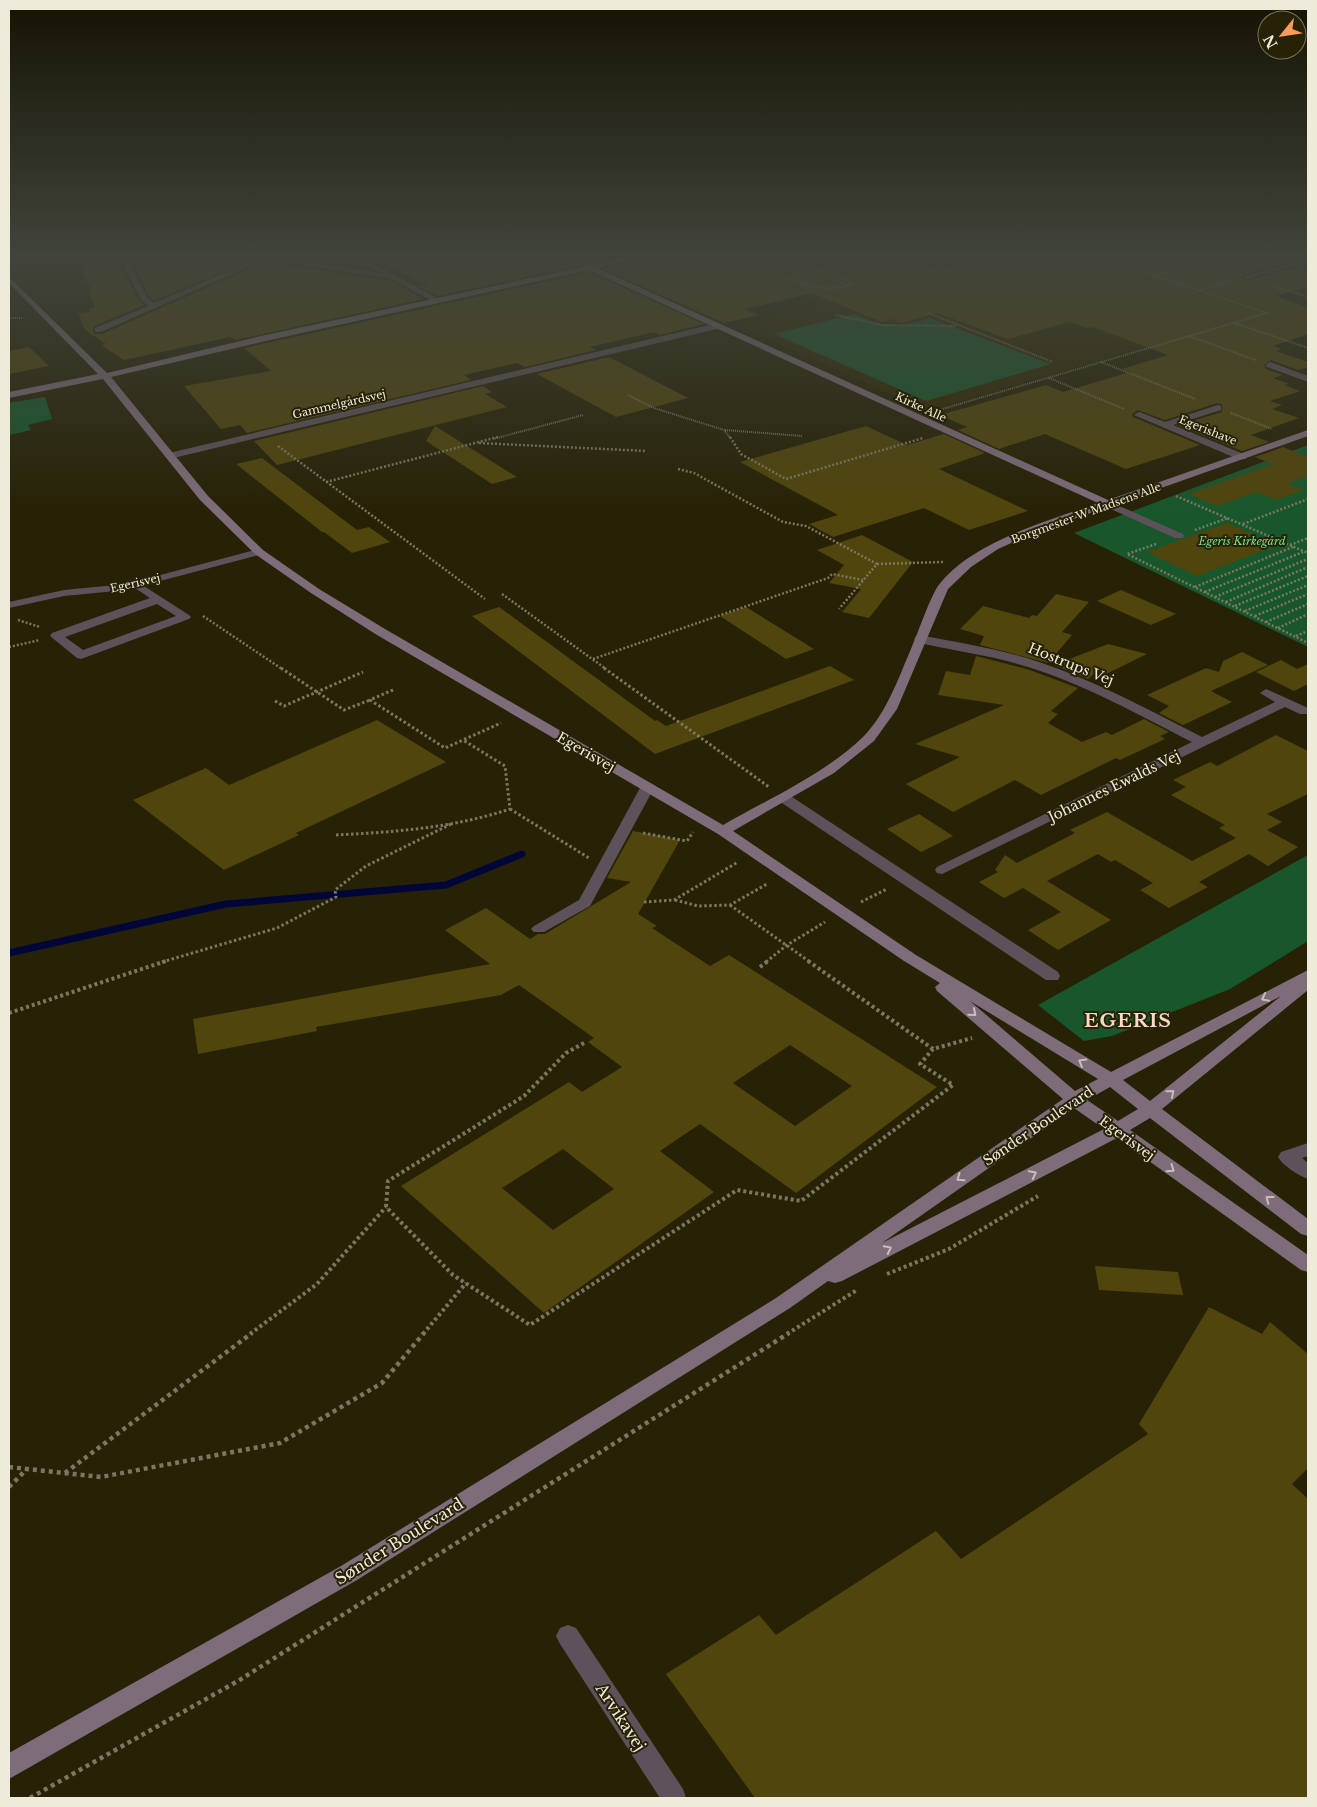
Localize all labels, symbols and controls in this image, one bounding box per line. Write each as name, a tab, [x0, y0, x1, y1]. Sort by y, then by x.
north arrow	[1257, 10, 1307, 60]
text: N	[1260, 31, 1282, 52]
street label: Gammelgårdsvej	[291, 386, 387, 422]
street label: Kirke Alle	[893, 389, 949, 425]
street label: Egerishave	[1177, 412, 1239, 448]
street label: Borgmester W Madsens Alle	[1009, 479, 1163, 547]
park label: Egeris Kirkegård	[1197, 534, 1286, 548]
street label: Egerisvej	[109, 570, 161, 596]
street label: Hostrups Vej	[1026, 639, 1116, 689]
street label: Egerisvej	[553, 728, 619, 776]
street label: Johannes Ewalds Vej	[1043, 746, 1183, 827]
one-way arrow	[1261, 992, 1270, 1002]
one-way arrow	[968, 1007, 977, 1016]
district label: EGERIS	[1084, 1009, 1172, 1032]
one-way arrow	[1079, 1059, 1088, 1069]
street label: Sønder Boulevard	[979, 1082, 1097, 1170]
one-way arrow	[1165, 1091, 1174, 1099]
street label: Egerisvej	[1096, 1112, 1158, 1164]
one-way arrow	[1165, 1163, 1174, 1172]
one-way arrow	[1027, 1170, 1036, 1180]
one-way arrow	[957, 1172, 966, 1181]
one-way arrow	[1266, 1197, 1275, 1205]
one-way arrow	[883, 1245, 892, 1255]
street label: Sønder Boulevard	[331, 1493, 467, 1589]
street label: Arvikavej	[591, 1678, 650, 1755]

